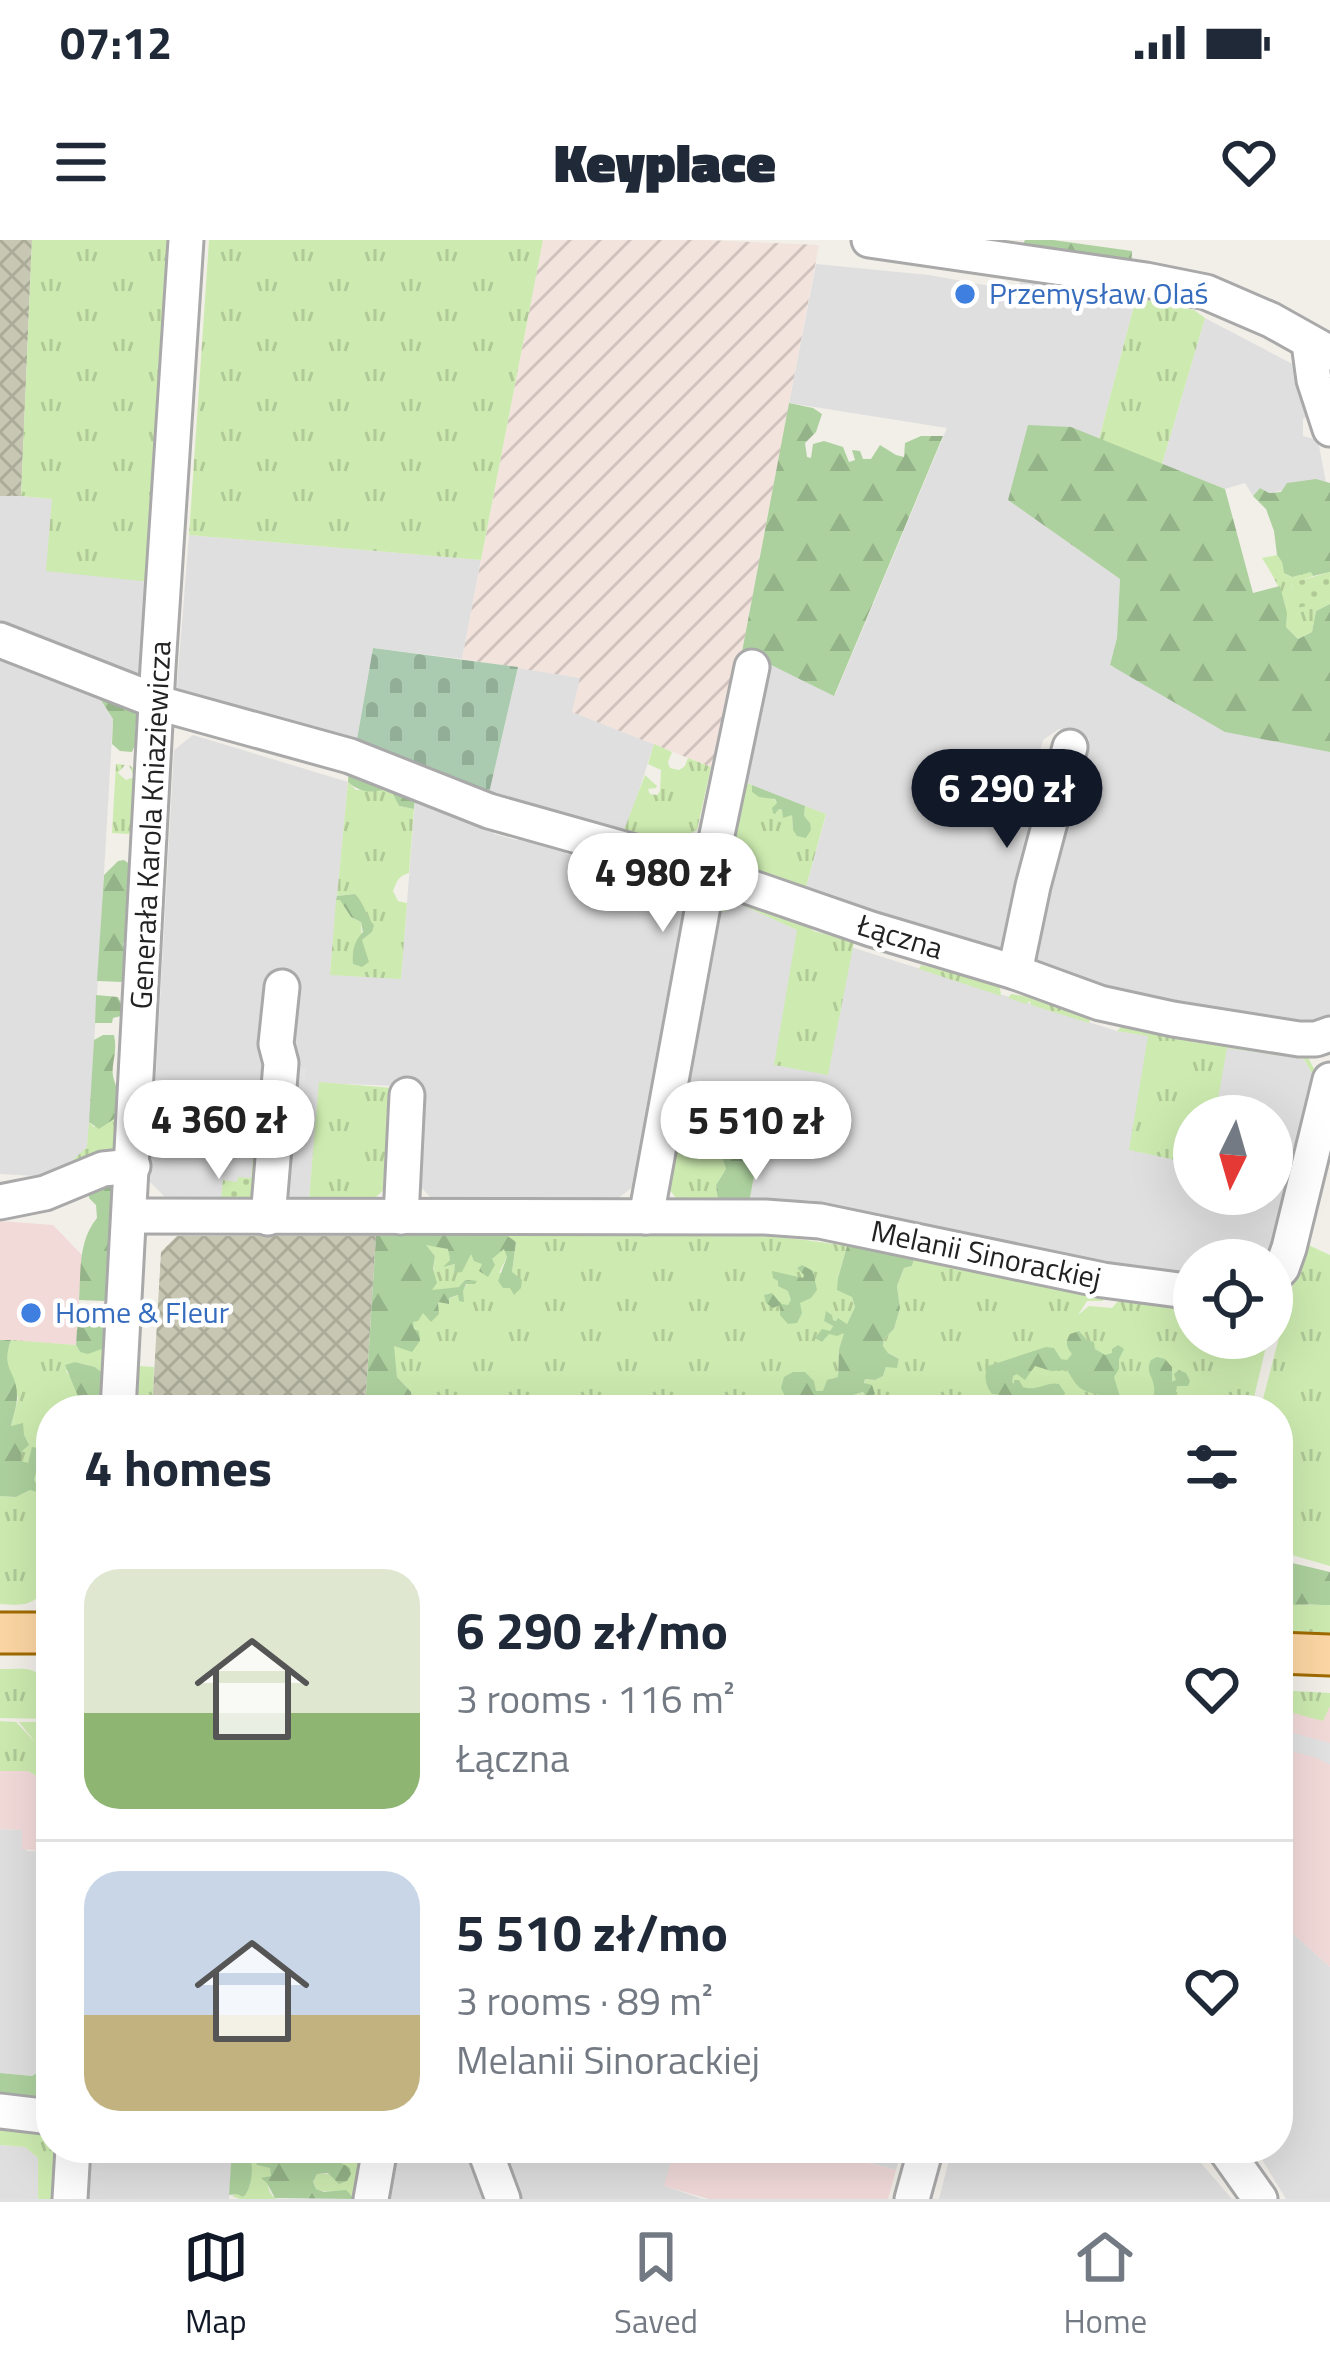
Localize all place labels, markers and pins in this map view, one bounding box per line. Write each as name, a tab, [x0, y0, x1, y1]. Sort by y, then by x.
place label: Przemysław Olaś	[989, 270, 1209, 316]
marker: Przemysław Olaś	[952, 281, 978, 307]
pin: 6 290 zł	[883, 749, 1131, 851]
pin: 4 980 zł	[539, 833, 787, 935]
pin: 4 360 zł	[95, 1080, 343, 1182]
pin: 5 510 zł	[632, 1081, 880, 1183]
place label: Home & Fleur	[55, 1289, 229, 1335]
marker: Home & Fleur	[18, 1300, 44, 1326]

